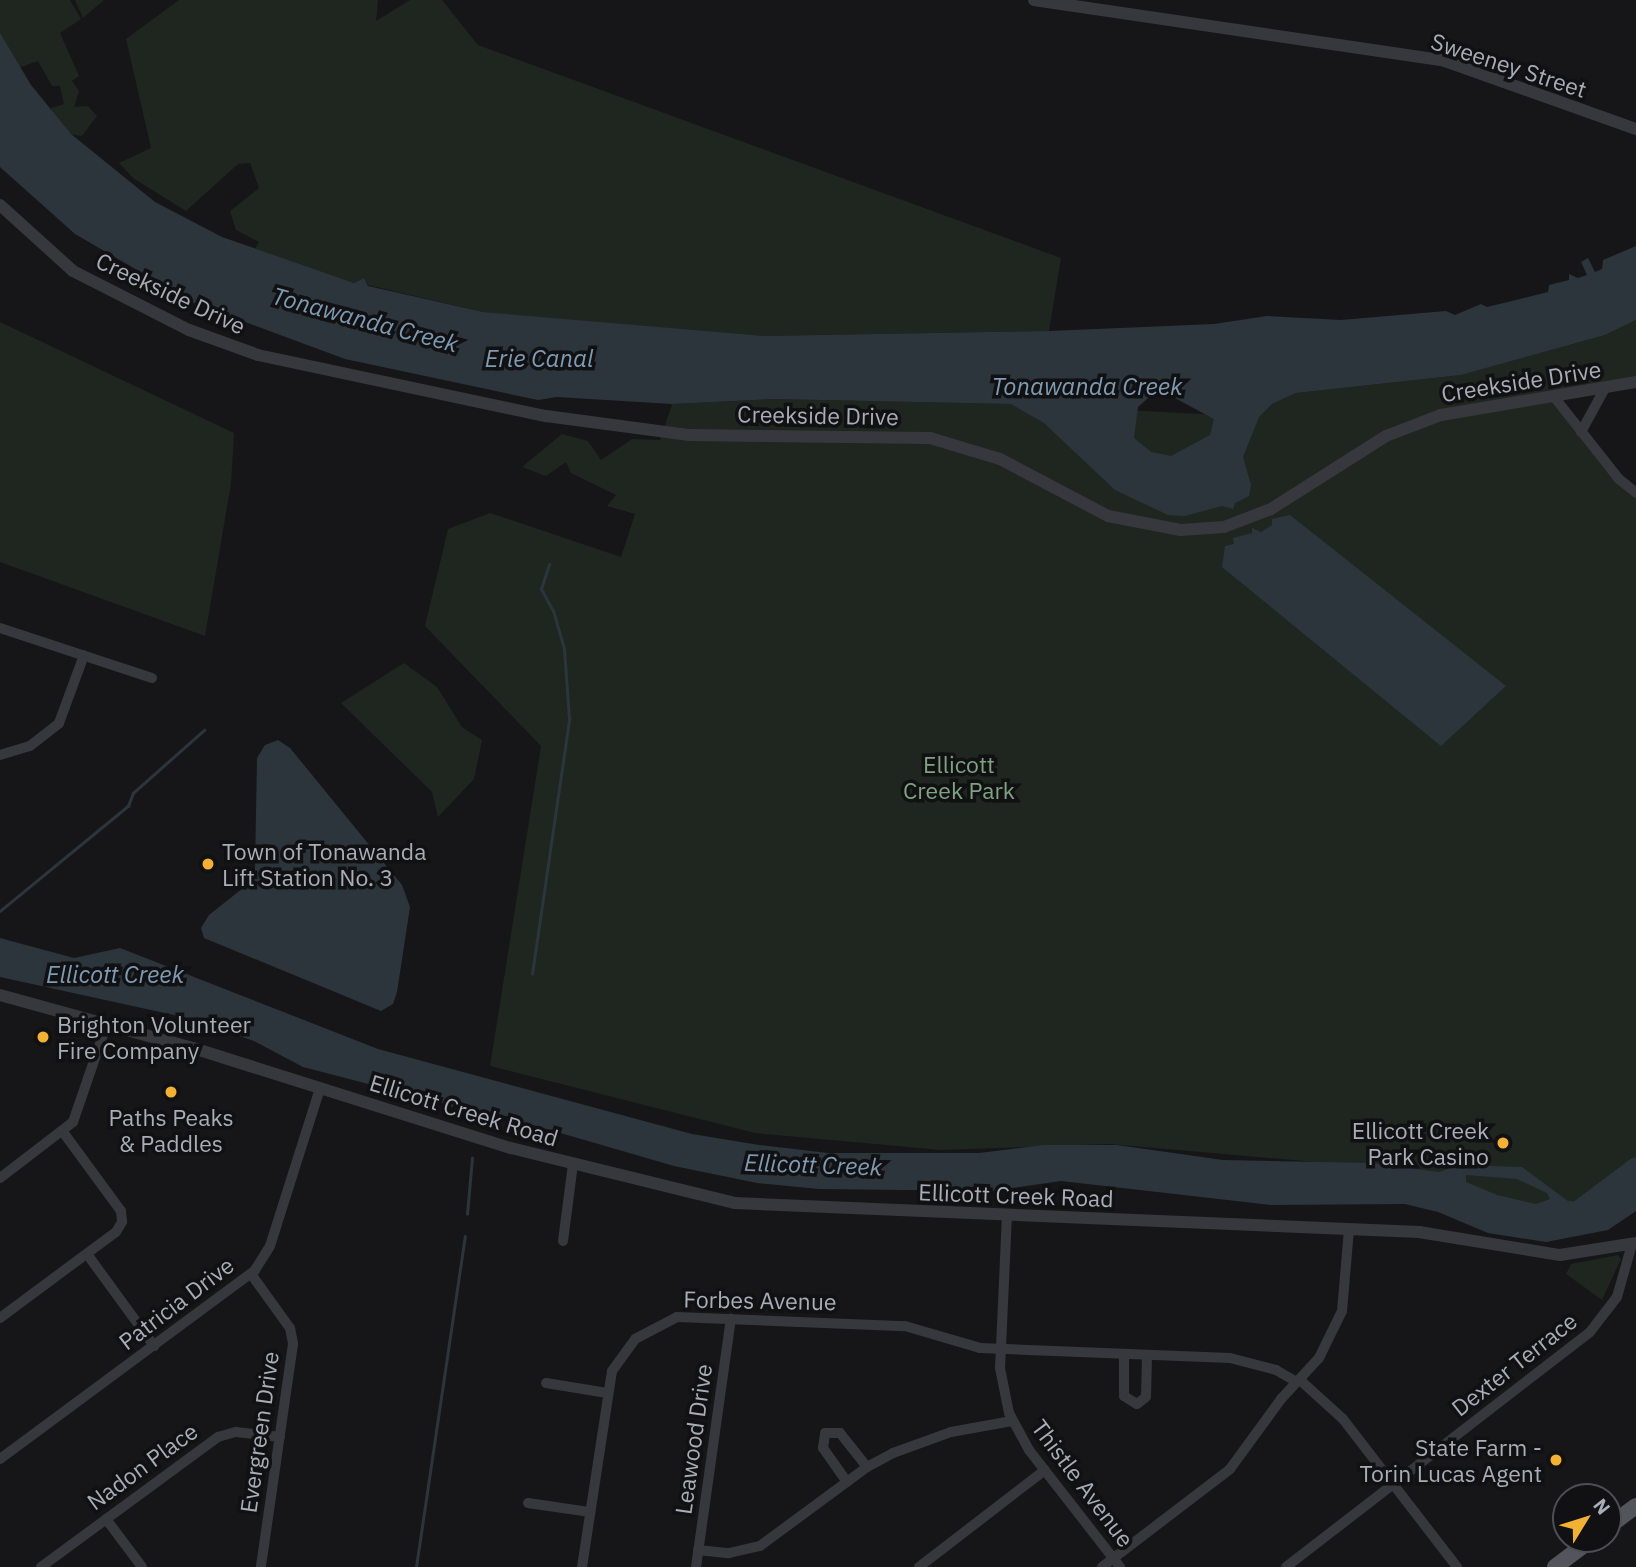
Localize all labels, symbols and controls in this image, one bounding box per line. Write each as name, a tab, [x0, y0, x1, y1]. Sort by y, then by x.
street label: Sweeney Street	[1428, 27, 1590, 103]
street label: Creekside Drive	[92, 246, 250, 340]
water label: Tonawanda Creek	[269, 281, 461, 359]
water label: Erie Canal	[485, 345, 593, 373]
street label: Creekside Drive	[1439, 355, 1603, 407]
water label: Tonawanda Creek	[991, 373, 1183, 401]
street label: Creekside Drive	[737, 400, 899, 430]
park label: Ellicott Creek Park	[903, 750, 1015, 804]
place label: Town of Tonawanda Lift Station No. 3	[222, 837, 426, 891]
marker: Town of Tonawanda Lift Station No. 3	[200, 856, 216, 872]
water label: Ellicott Creek	[46, 961, 184, 989]
place label: Brighton Volunteer Fire Company	[57, 1010, 251, 1064]
marker: Brighton Volunteer Fire Company	[35, 1029, 51, 1045]
street label: Ellicott Creek Road	[366, 1068, 562, 1152]
marker: Paths Peaks & Paddles	[163, 1084, 179, 1100]
place label: Paths Peaks & Paddles	[108, 1103, 234, 1157]
place label: Ellicott Creek Park Casino	[1352, 1116, 1489, 1170]
marker: Ellicott Creek Park Casino	[1495, 1135, 1511, 1151]
water label: Ellicott Creek	[744, 1148, 882, 1182]
street label: Ellicott Creek Road	[918, 1178, 1114, 1212]
street label: Patricia Drive	[113, 1251, 239, 1355]
street label: Forbes Avenue	[683, 1285, 837, 1315]
street label: Dexter Terrace	[1446, 1307, 1582, 1421]
street label: Evergreen Drive	[234, 1350, 284, 1514]
street label: Leawood Drive	[669, 1362, 717, 1516]
street label: Thistle Avenue	[1026, 1414, 1140, 1552]
street label: Nadon Place	[81, 1417, 203, 1515]
place label: State Farm - Torin Lucas Agent	[1359, 1433, 1542, 1487]
marker: State Farm - Torin Lucas Agent	[1548, 1452, 1564, 1468]
north arrow	[1552, 1483, 1622, 1553]
text: N	[1588, 1493, 1616, 1519]

